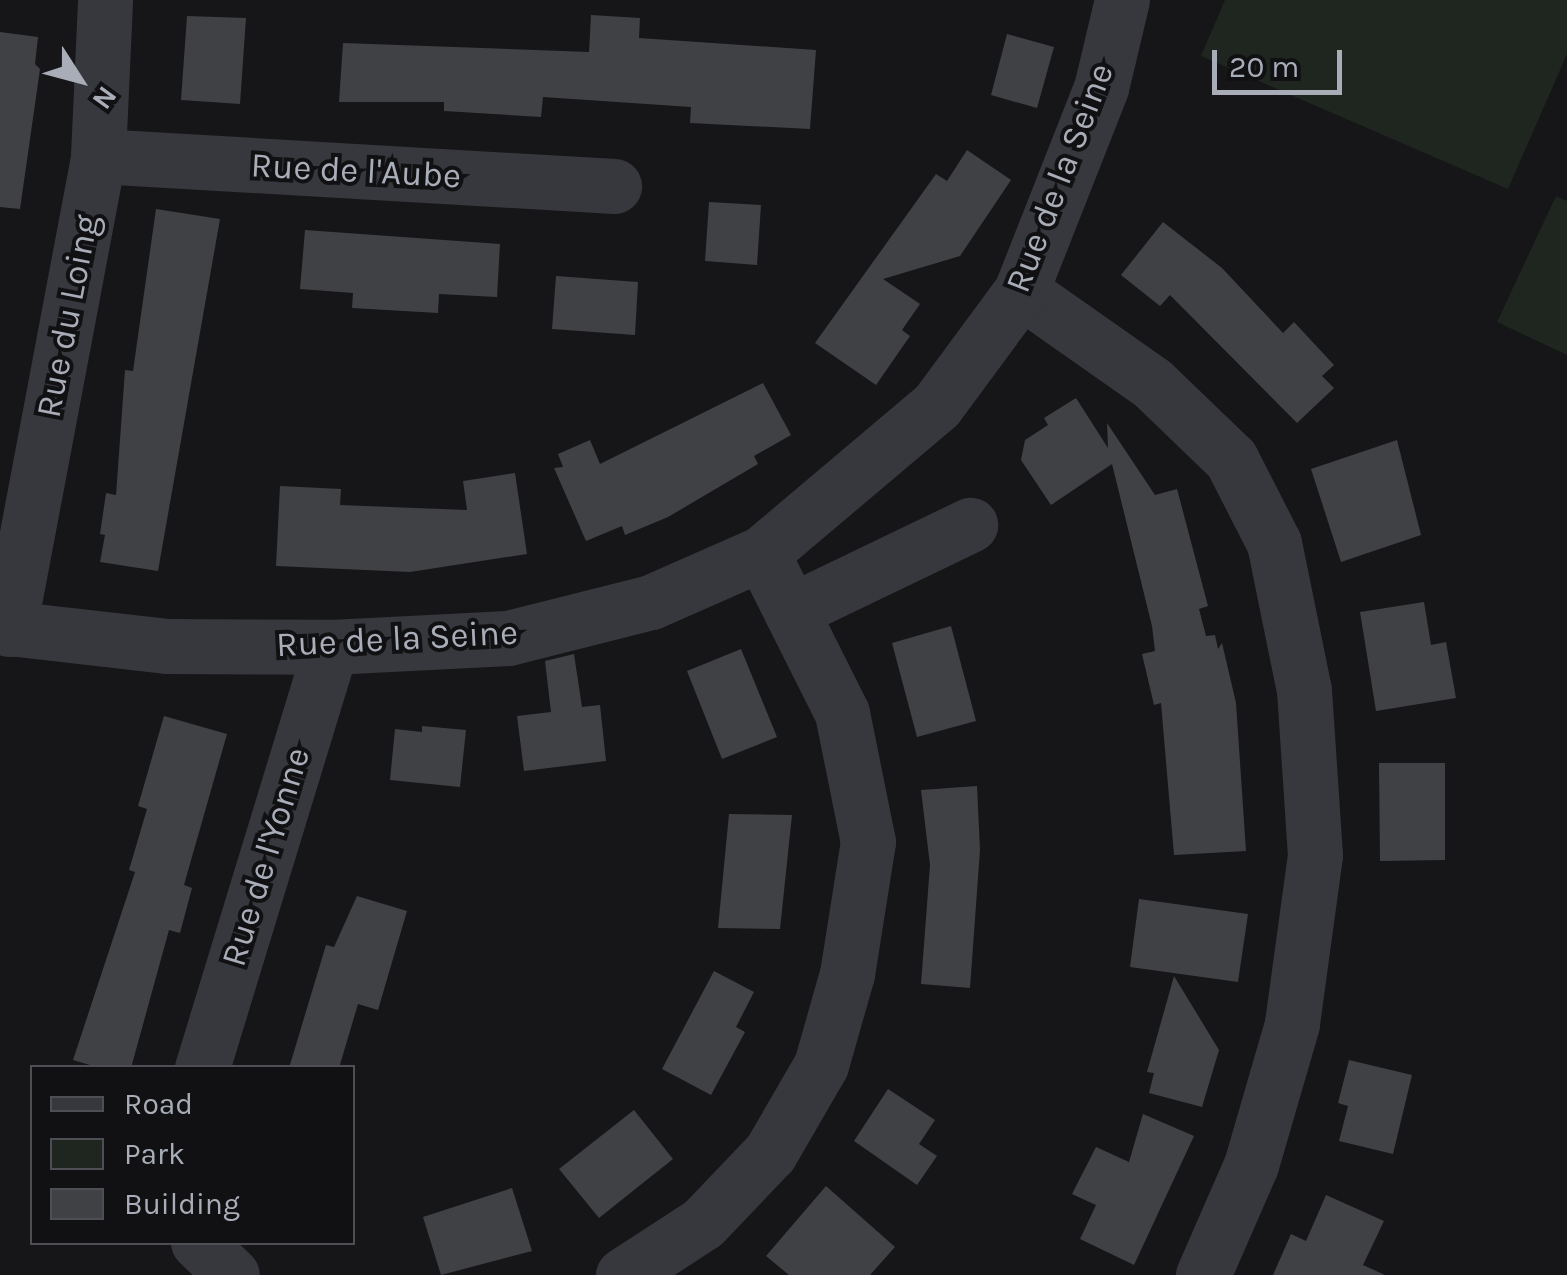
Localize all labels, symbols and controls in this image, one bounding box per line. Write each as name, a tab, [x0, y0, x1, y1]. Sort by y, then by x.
north arrow	[30, 30, 130, 130]
scale bar	[1217, 30, 1347, 92]
text: 20 m	[1229, 49, 1299, 85]
street label: Rue de la Seine	[997, 58, 1123, 298]
text: N	[85, 80, 124, 116]
street label: Rue de l'Aube	[250, 145, 462, 197]
street label: Rue du Loing	[28, 211, 108, 421]
street label: Rue de la Seine	[275, 612, 519, 666]
street label: Rue de l'Yonne	[213, 742, 319, 972]
legend	[30, 1065, 355, 1245]
text: Road	[124, 1086, 193, 1122]
text: Park	[124, 1136, 185, 1172]
text: Building	[124, 1186, 240, 1222]

